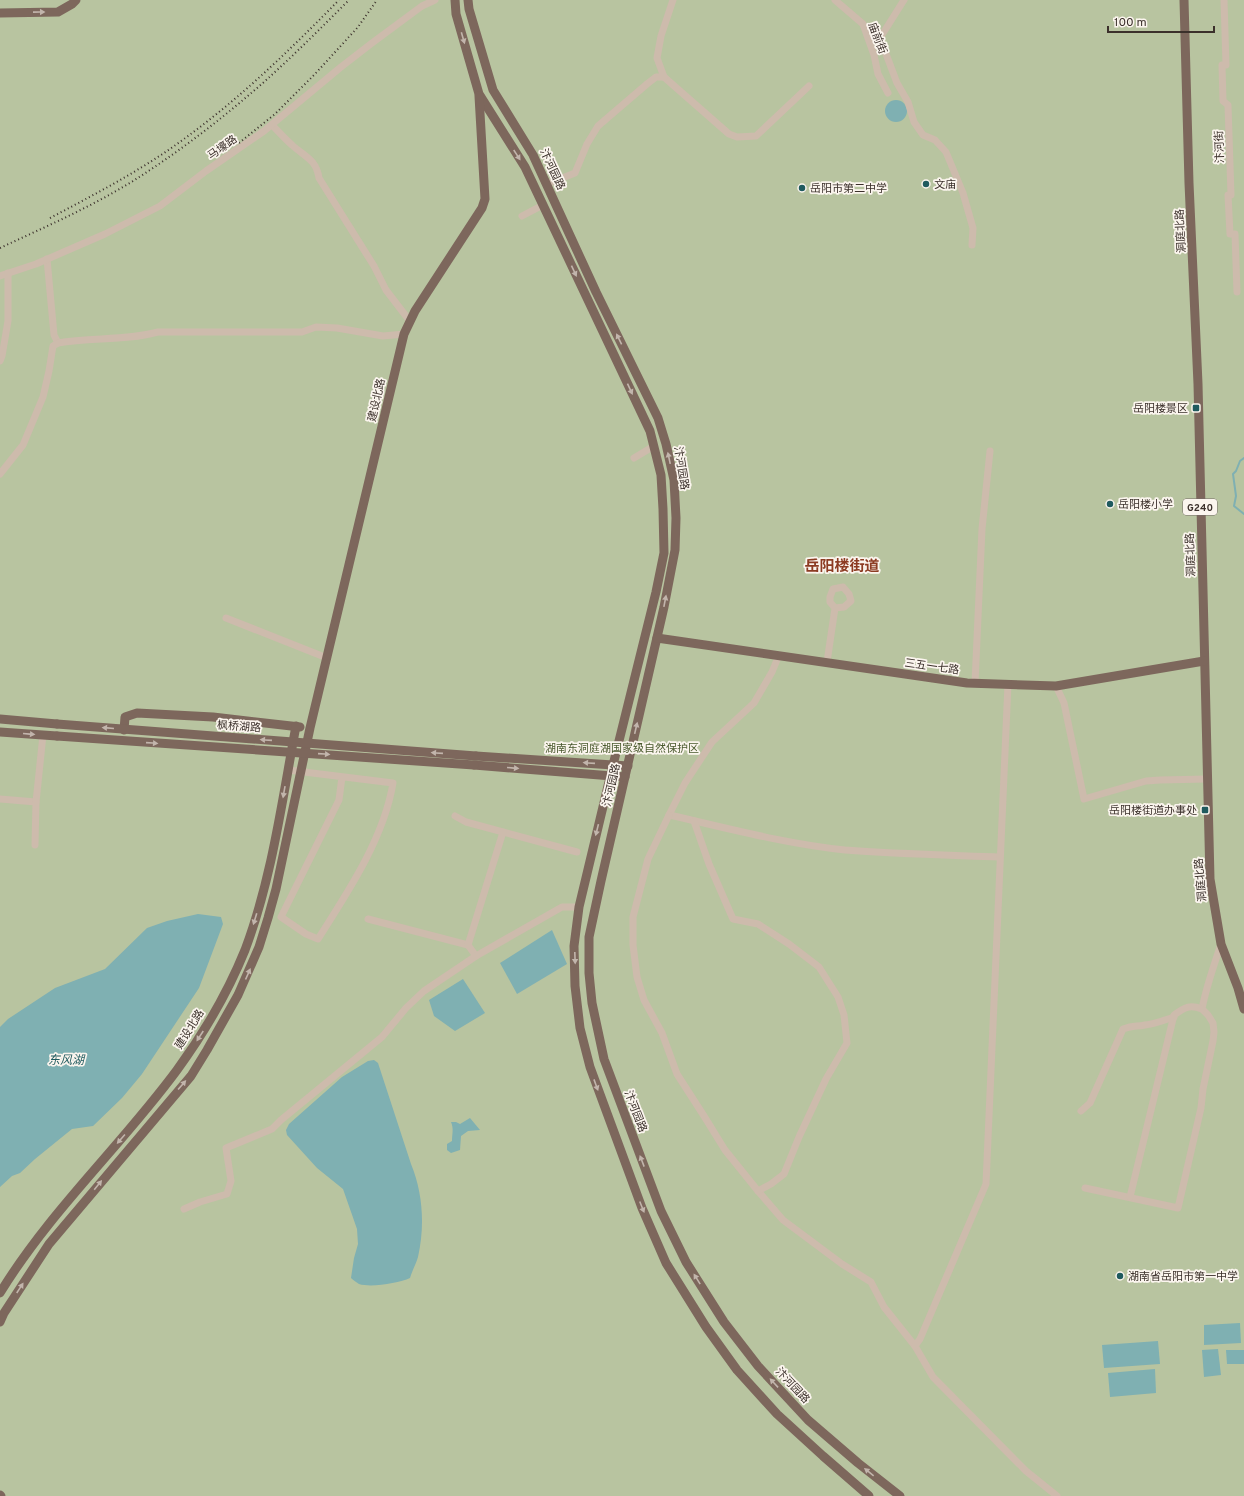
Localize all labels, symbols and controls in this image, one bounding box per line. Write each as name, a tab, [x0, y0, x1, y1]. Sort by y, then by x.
scale bar	[1108, 8, 1214, 34]
one-way arrow	[33, 9, 46, 15]
text: 100 m	[1114, 15, 1147, 31]
street label: 庙前街	[865, 20, 890, 56]
one-way arrow	[460, 32, 466, 44]
street label: 汴河街	[1212, 130, 1228, 164]
street label: 马壕路	[205, 133, 240, 163]
street label: 汴河园路	[536, 147, 568, 192]
one-way arrow	[513, 150, 521, 160]
place label: 文庙	[934, 178, 956, 192]
marker: 文庙	[921, 179, 931, 189]
place label: 岳阳市第二中学	[810, 182, 887, 196]
marker: 岳阳市第二中学	[797, 183, 807, 193]
street label: 洞庭北路	[1173, 209, 1189, 253]
one-way arrow	[571, 266, 577, 277]
one-way arrow	[616, 333, 622, 345]
street label: 建设北路	[365, 377, 389, 423]
one-way arrow	[627, 383, 633, 394]
place label: 岳阳楼景区	[1133, 402, 1188, 416]
marker: 岳阳楼景区	[1191, 403, 1201, 413]
street label: 汴河园路	[671, 445, 691, 491]
one-way arrow	[666, 452, 672, 465]
place label: 岳阳楼小学	[1118, 498, 1173, 512]
marker: 岳阳楼小学	[1105, 499, 1115, 509]
road number: G240	[1183, 499, 1217, 515]
street label: 洞庭北路	[1183, 533, 1199, 577]
district label: 岳阳楼街道	[804, 558, 880, 577]
one-way arrow	[662, 595, 668, 607]
street label: 三五一七路	[904, 656, 960, 678]
street label: 枫桥湖路	[216, 718, 261, 736]
one-way arrow	[634, 722, 640, 734]
one-way arrow	[102, 725, 114, 732]
one-way arrow	[23, 731, 35, 738]
one-way arrow	[260, 737, 272, 744]
one-way arrow	[146, 739, 158, 746]
park label: 湖南东洞庭湖国家级自然保护区	[545, 742, 699, 756]
one-way arrow	[431, 749, 443, 756]
one-way arrow	[318, 751, 330, 758]
one-way arrow	[583, 760, 595, 767]
street label: 汴河园路	[600, 762, 624, 808]
one-way arrow	[507, 764, 519, 771]
one-way arrow	[281, 786, 287, 798]
place label: 岳阳楼街道办事处	[1109, 804, 1197, 818]
marker: 岳阳楼街道办事处	[1200, 805, 1210, 815]
one-way arrow	[593, 824, 599, 836]
street label: 洞庭北路	[1192, 857, 1210, 902]
one-way arrow	[252, 913, 258, 925]
one-way arrow	[571, 952, 578, 964]
one-way arrow	[245, 968, 251, 979]
street label: 建设北路	[172, 1007, 207, 1052]
one-way arrow	[196, 1031, 204, 1041]
water label: 东风湖	[48, 1053, 86, 1069]
one-way arrow	[178, 1080, 187, 1091]
one-way arrow	[594, 1080, 600, 1092]
street label: 汴河园路	[621, 1088, 649, 1134]
one-way arrow	[116, 1134, 126, 1144]
one-way arrow	[639, 1155, 645, 1167]
one-way arrow	[94, 1179, 103, 1190]
one-way arrow	[639, 1202, 645, 1214]
place label: 湖南省岳阳市第一中学	[1128, 1270, 1238, 1284]
marker: 湖南省岳阳市第一中学	[1115, 1271, 1125, 1281]
one-way arrow	[693, 1273, 700, 1285]
one-way arrow	[16, 1283, 24, 1293]
street label: 汴河园路	[772, 1365, 812, 1407]
one-way arrow	[769, 1378, 779, 1388]
one-way arrow	[864, 1467, 875, 1476]

